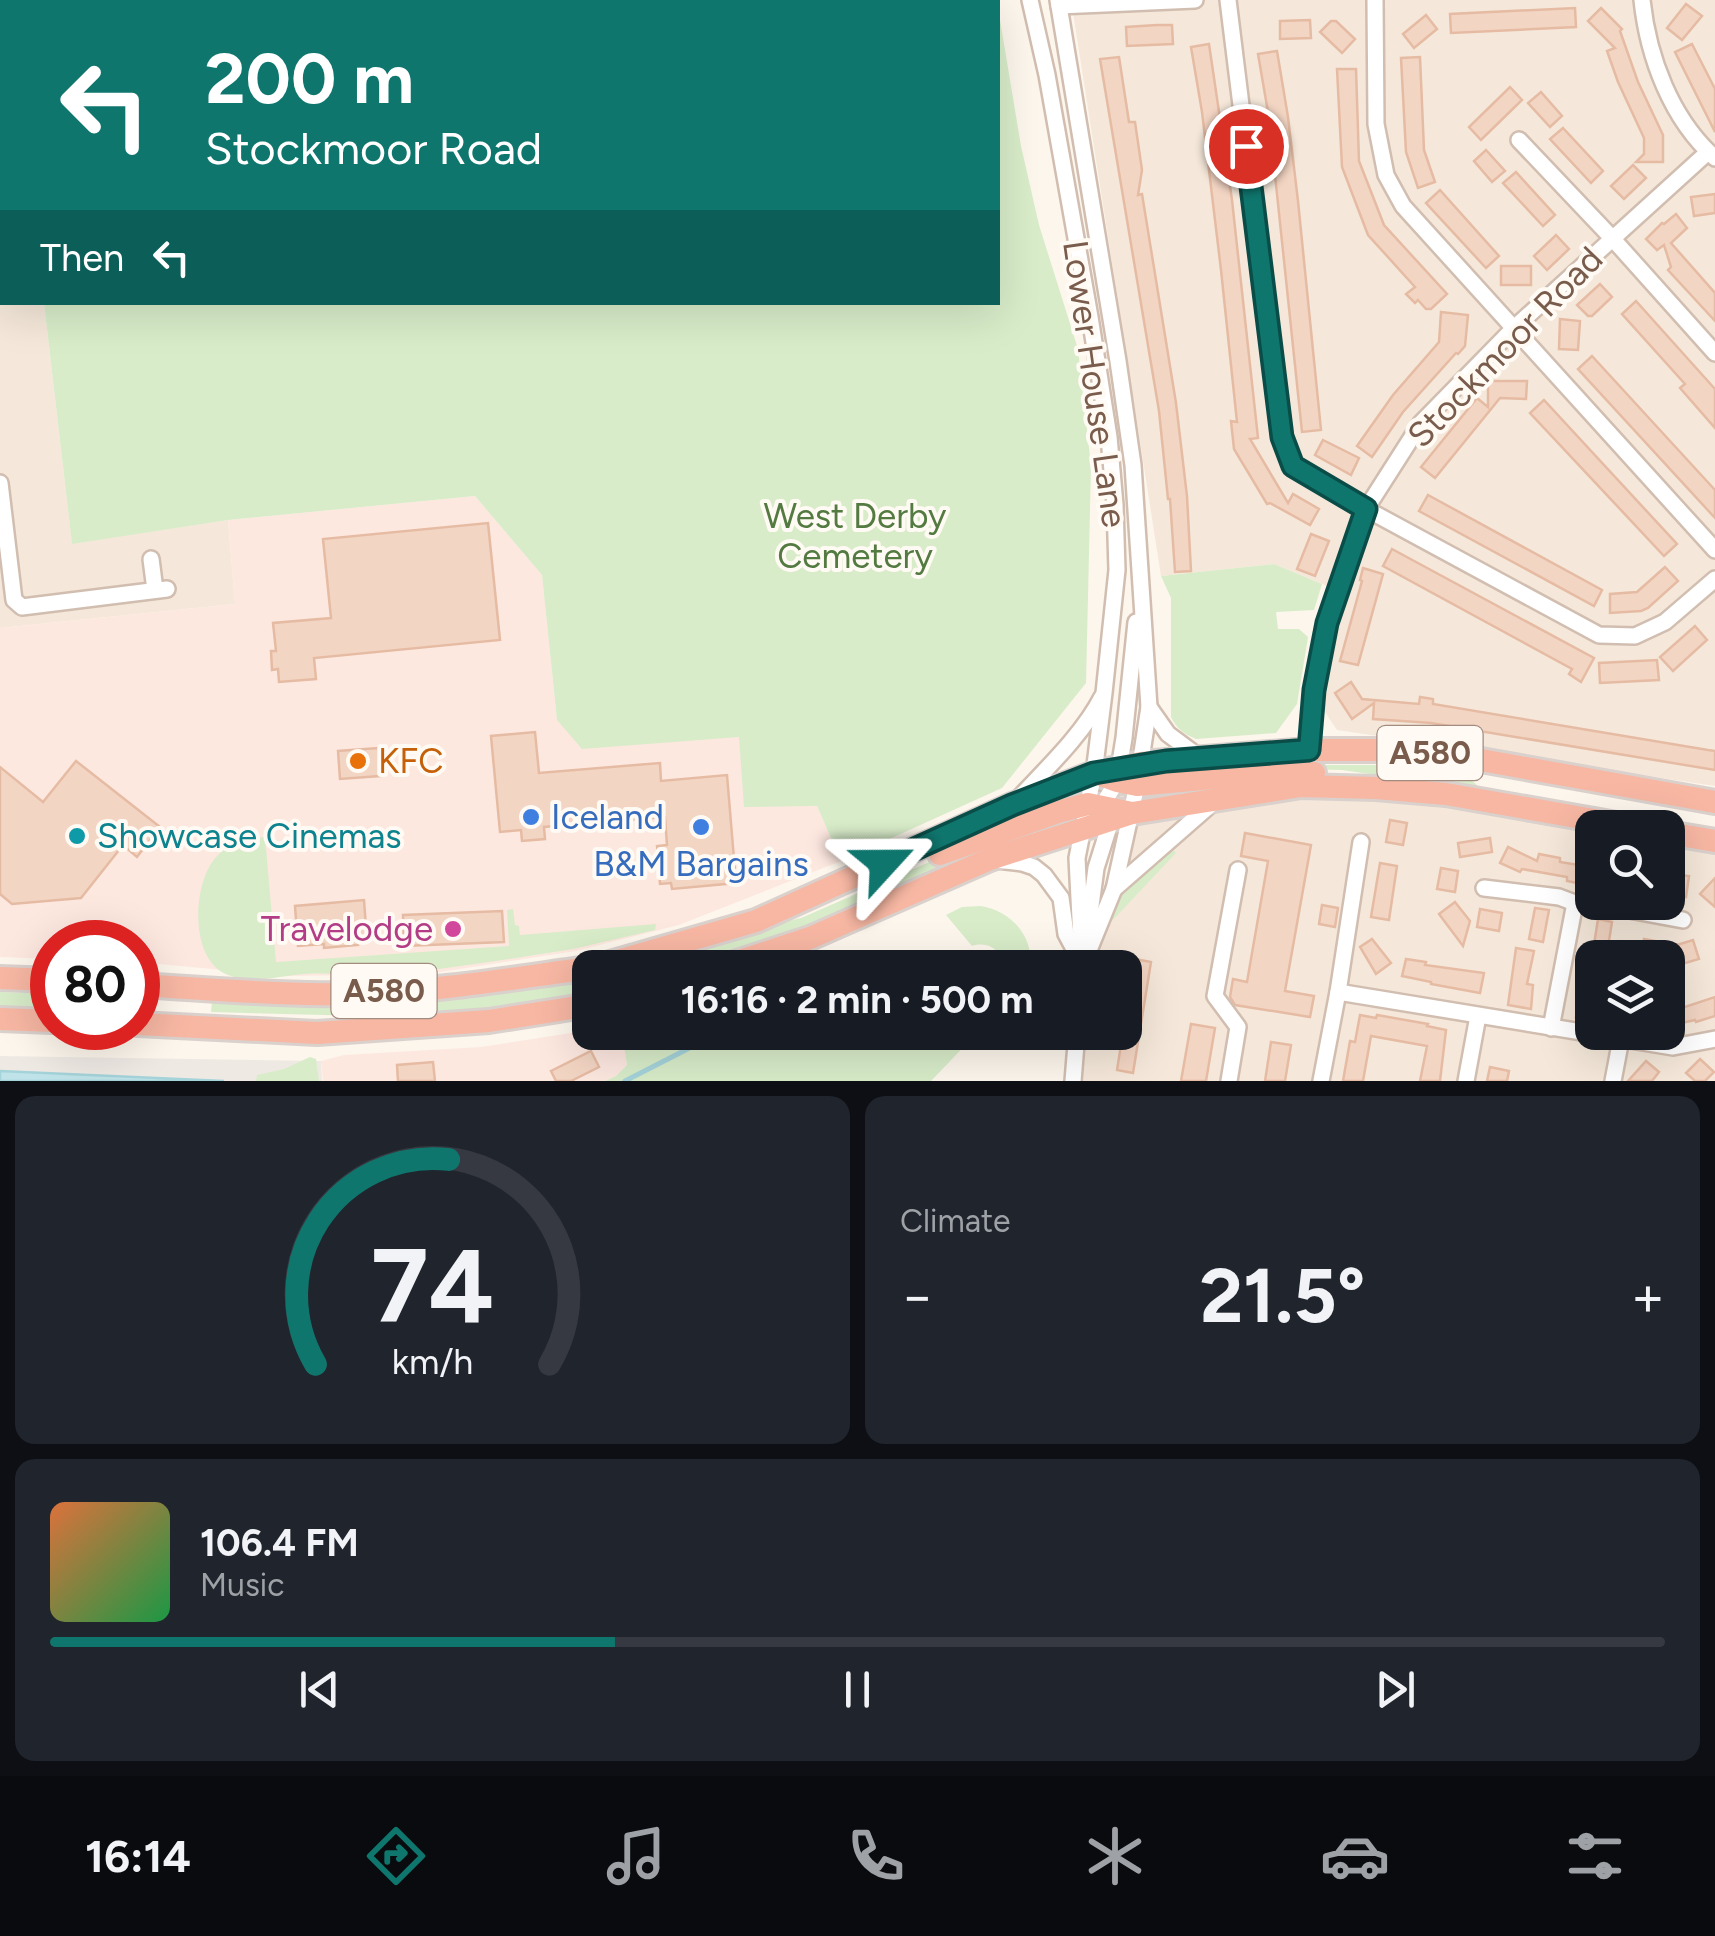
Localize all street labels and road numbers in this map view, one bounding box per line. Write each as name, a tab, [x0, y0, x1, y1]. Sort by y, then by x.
street label: Lower House Lane	[1054, 238, 1136, 530]
street label: Stockmoor Road	[1399, 238, 1611, 456]
road number: A580	[1378, 726, 1482, 780]
road number: A580	[332, 964, 436, 1018]

